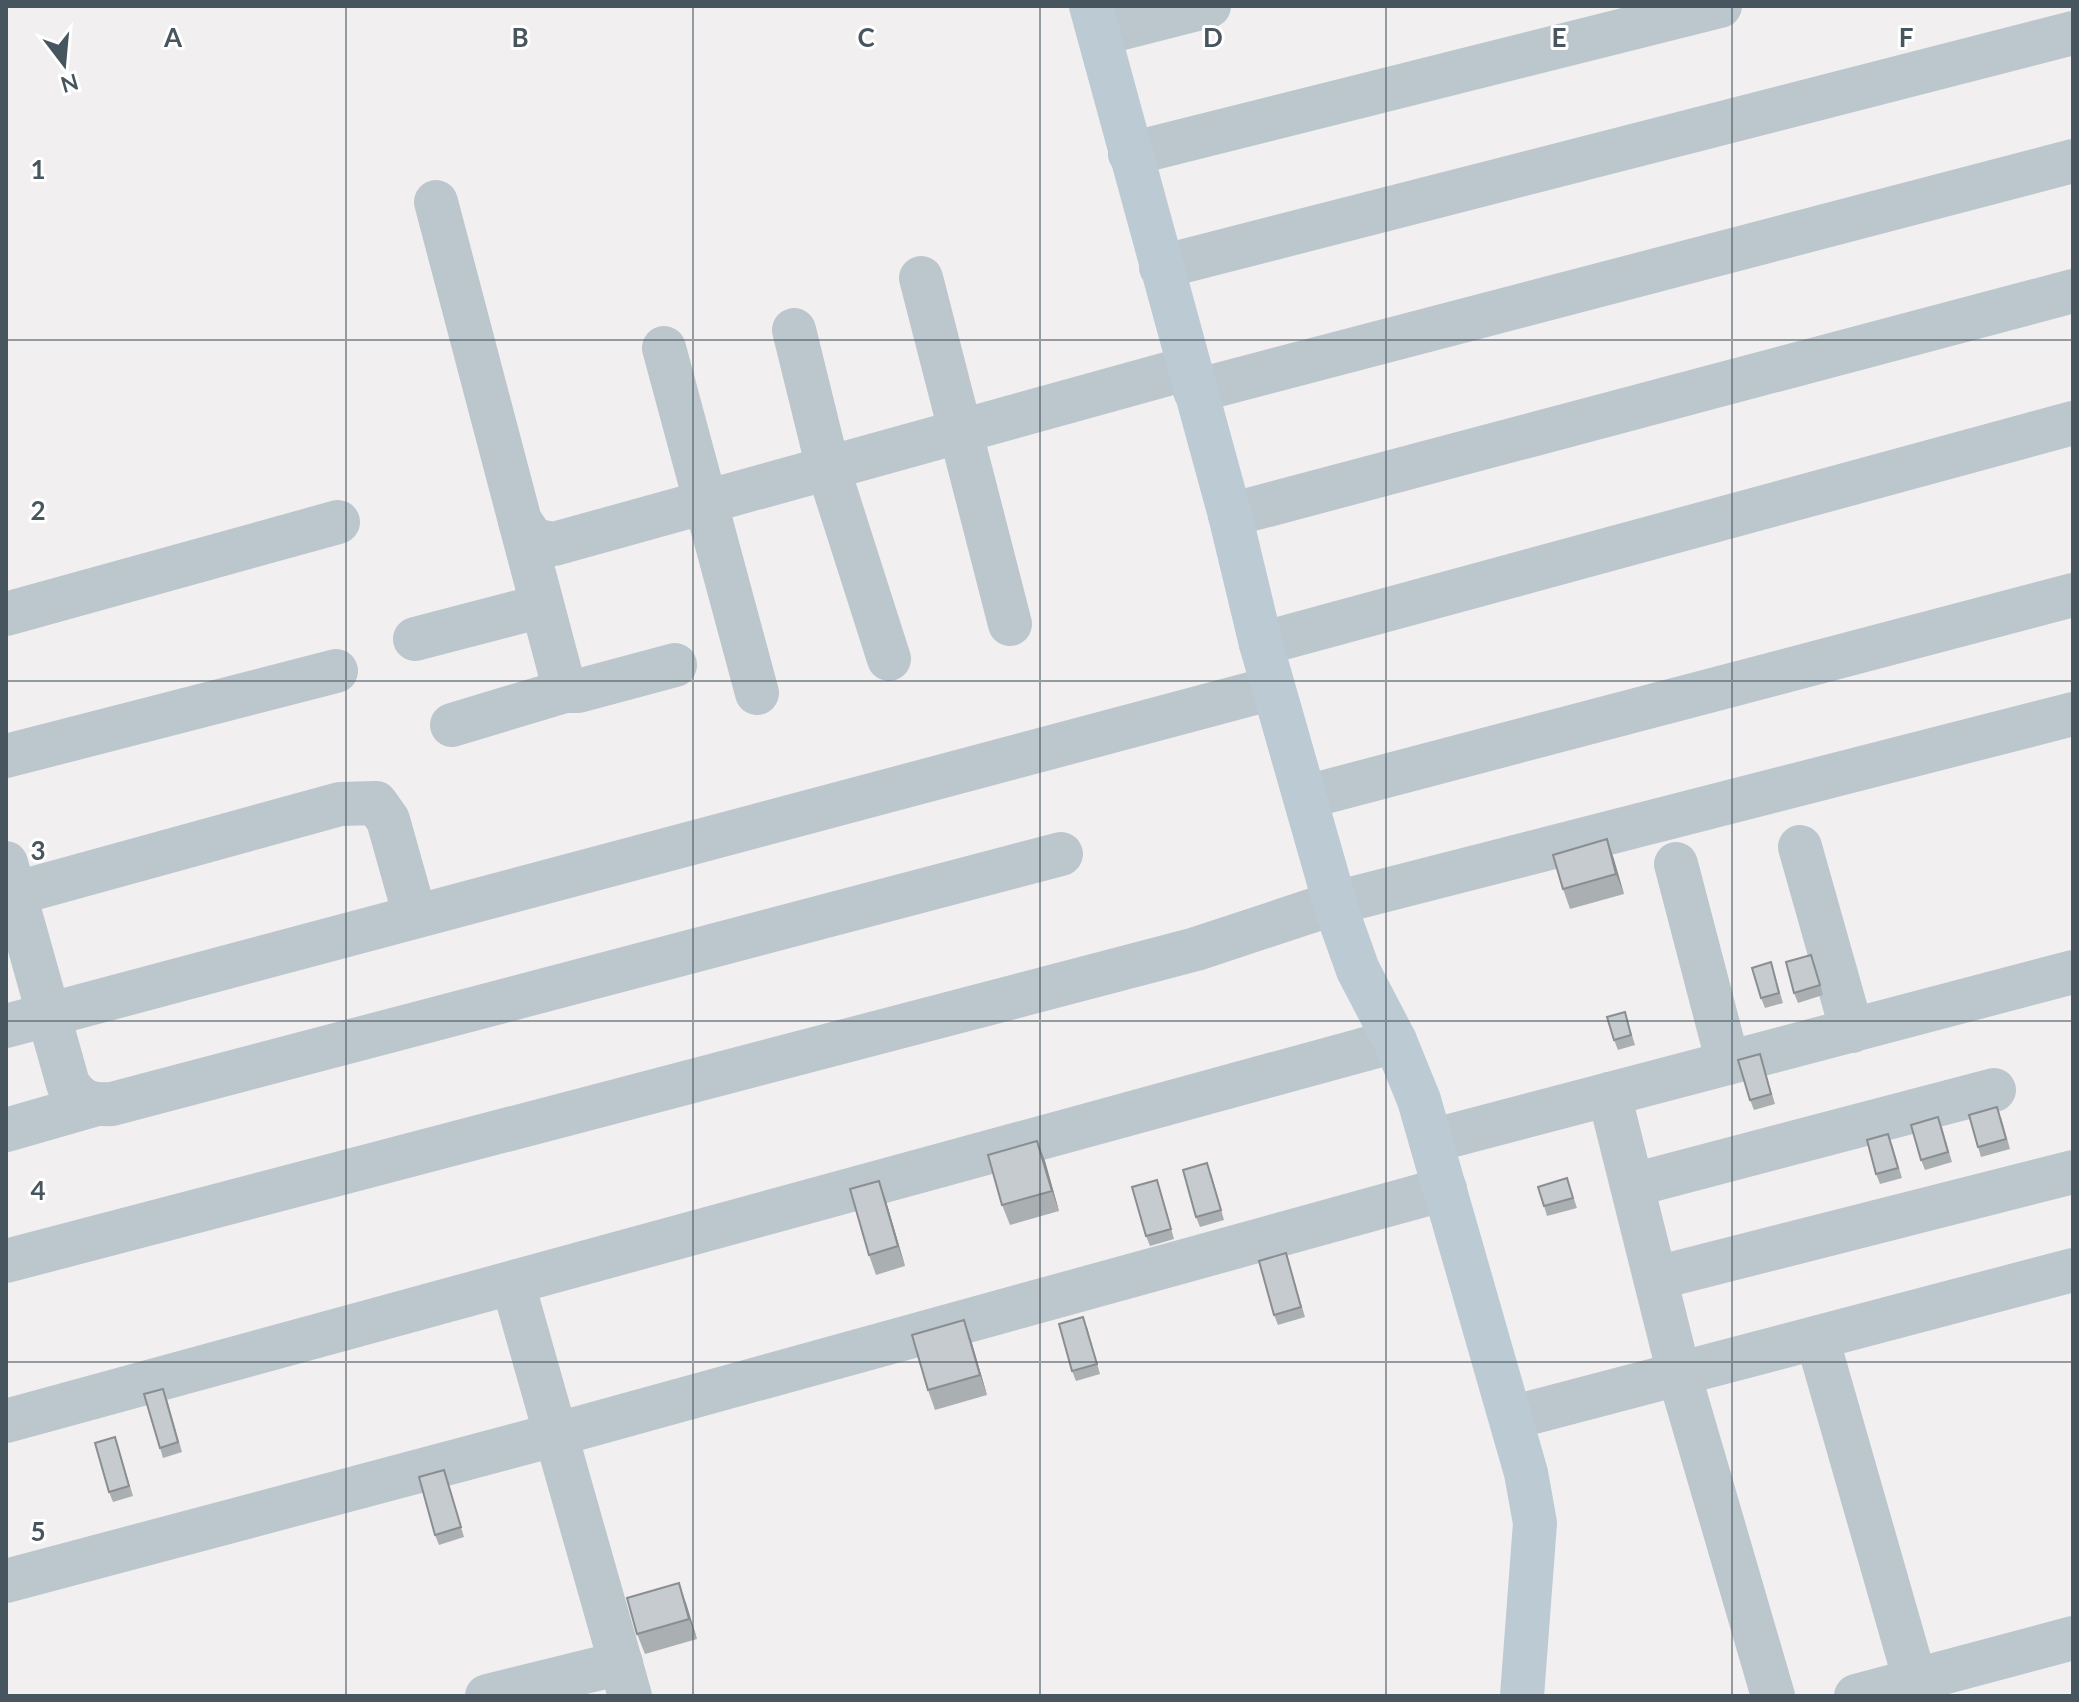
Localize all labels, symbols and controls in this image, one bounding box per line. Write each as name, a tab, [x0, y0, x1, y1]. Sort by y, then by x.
text: A	[163, 21, 183, 53]
text: B	[511, 21, 529, 53]
text: C	[857, 21, 875, 53]
text: D	[1203, 21, 1223, 53]
text: E	[1552, 21, 1566, 53]
text: F	[1899, 21, 1913, 53]
north arrow	[24, 24, 104, 104]
text: N	[58, 68, 82, 99]
text: 1	[30, 153, 46, 185]
text: 2	[30, 494, 46, 526]
text: 3	[30, 834, 46, 866]
text: 4	[30, 1174, 46, 1206]
text: 5	[30, 1515, 46, 1547]

